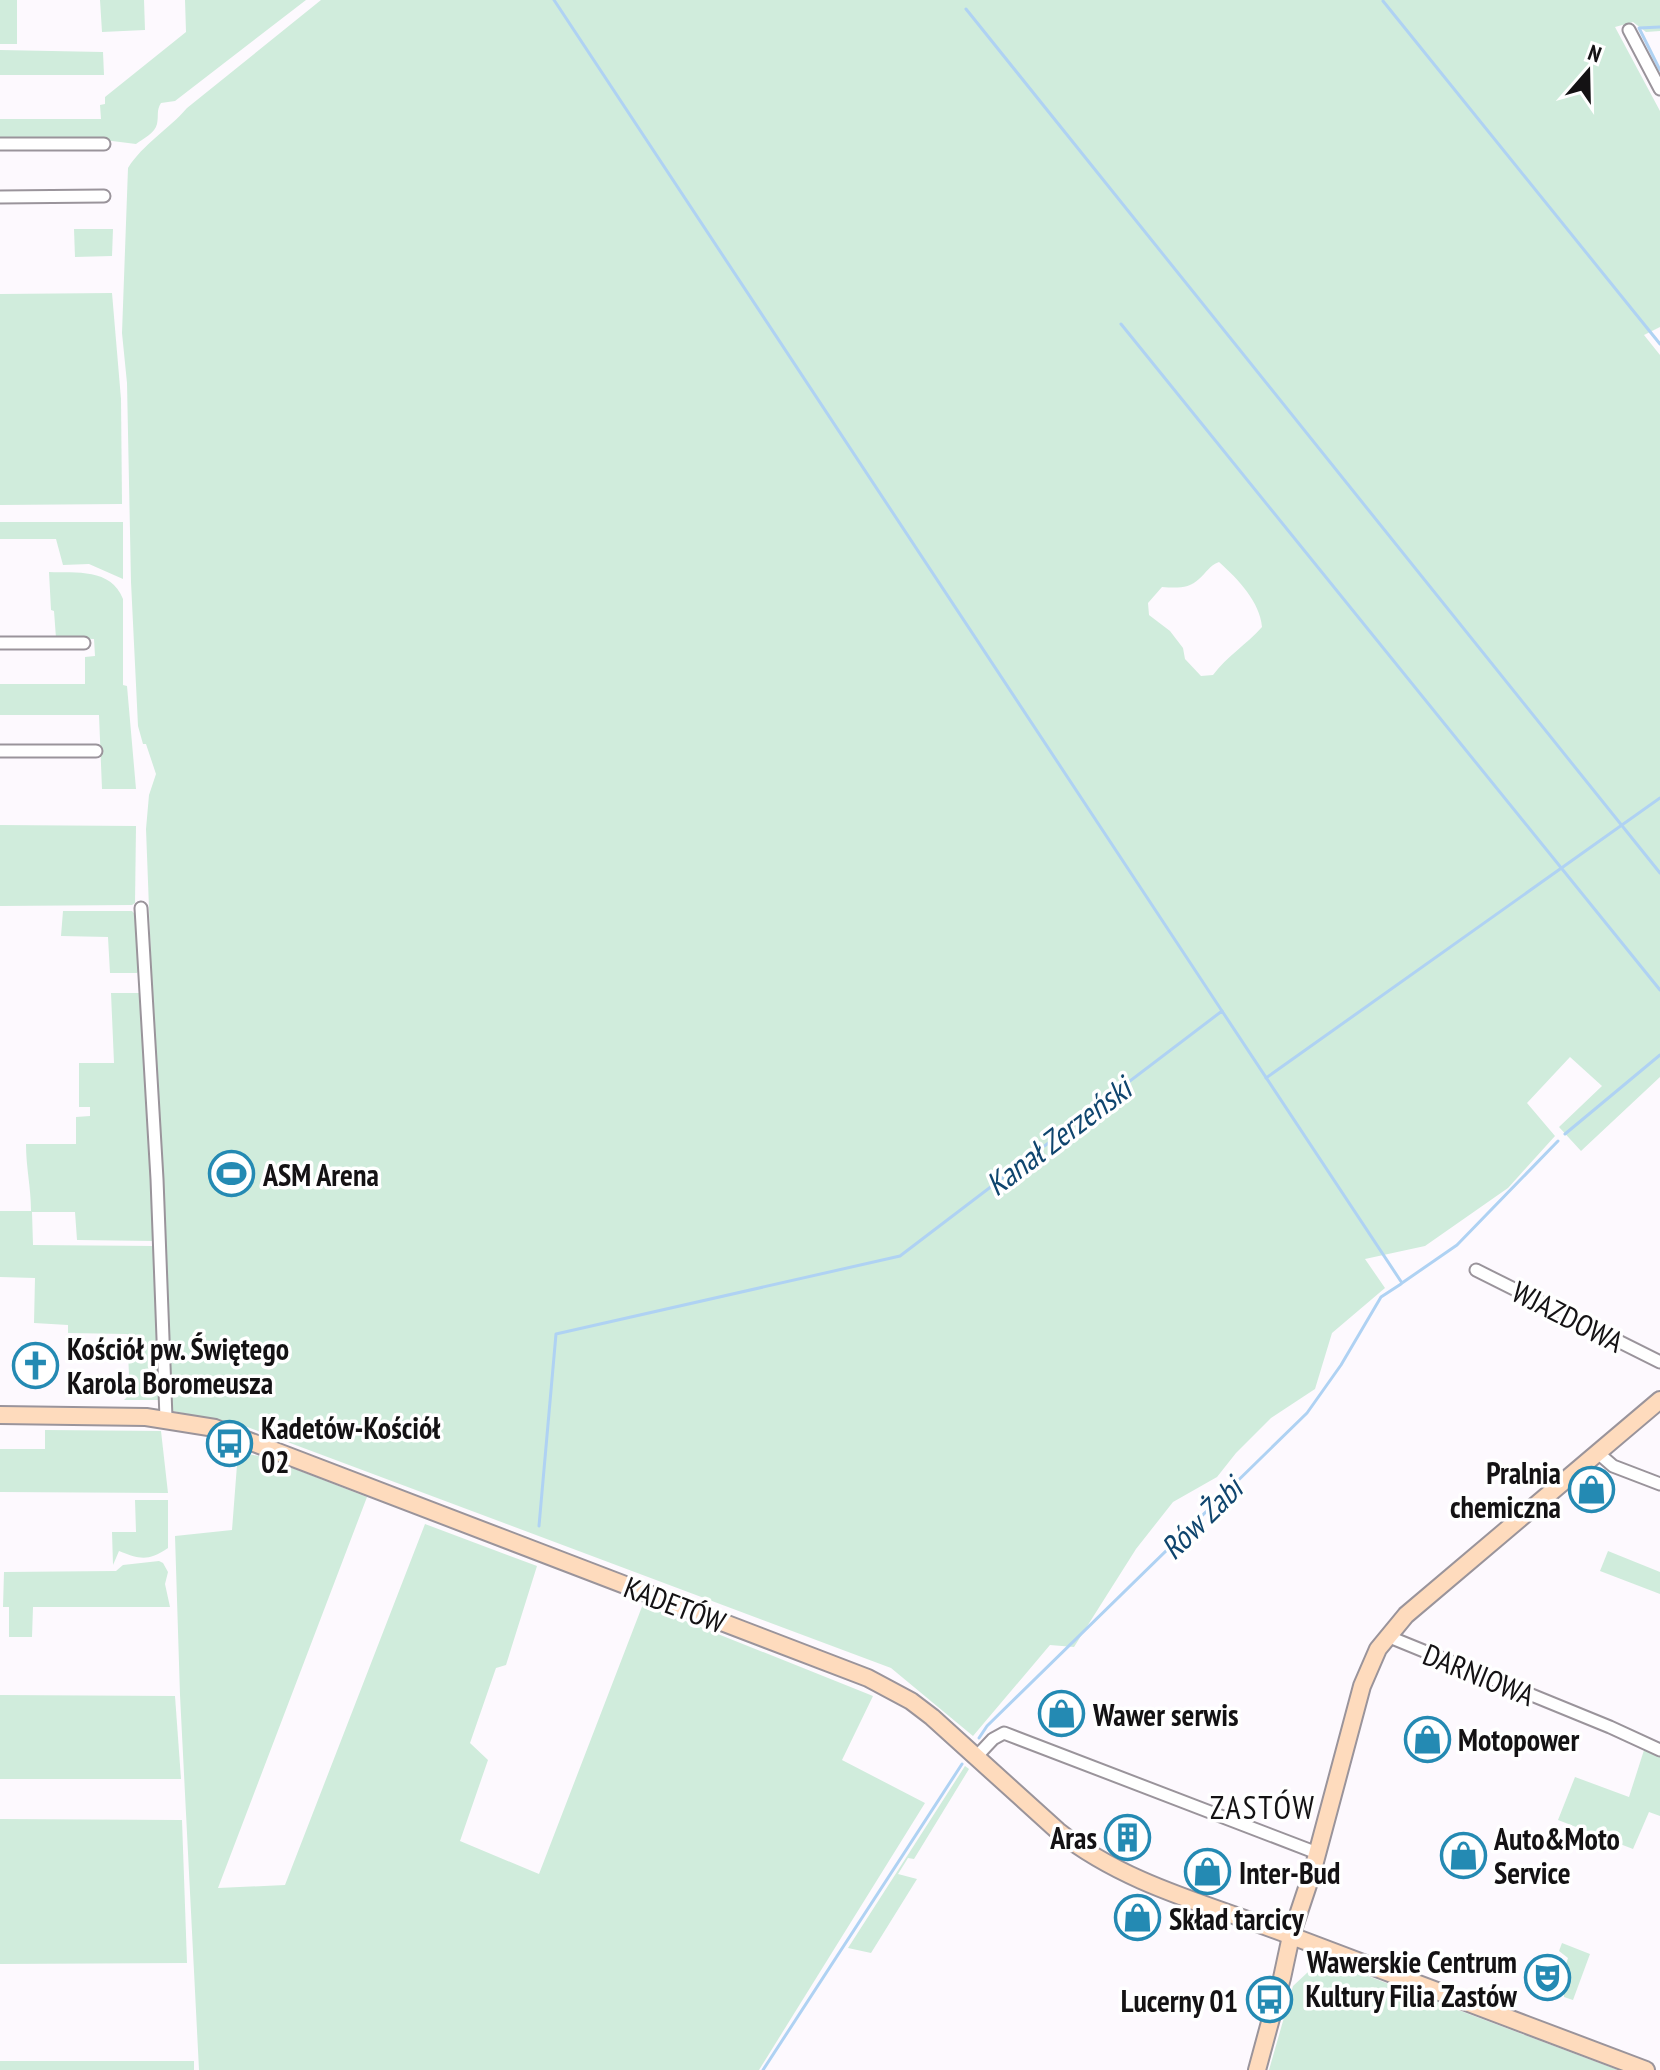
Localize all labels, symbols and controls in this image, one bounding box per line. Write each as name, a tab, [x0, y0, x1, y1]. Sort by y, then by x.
north arrow	[1548, 32, 1628, 112]
text: N	[1584, 38, 1605, 68]
water label: Kanał Zerzeński	[977, 1065, 1143, 1204]
sports icon: ASM Arena	[208, 1150, 256, 1198]
place label: ASM Arena	[262, 1155, 379, 1194]
street label: WJAZDOWA	[1506, 1271, 1631, 1361]
place label: Kościół pw. Świętego Karola Boromeusza	[67, 1329, 289, 1402]
church icon: Kościół pw. Świętego Karola Boromeusza	[12, 1341, 60, 1389]
place label: Kadetów-Kościół 02	[261, 1408, 440, 1481]
bus stop icon: Kadetów-Kościół 02	[206, 1420, 254, 1468]
place label: Pralnia chemiczna	[1450, 1453, 1561, 1526]
water label: Rów Żabi	[1151, 1465, 1254, 1568]
shop icon: Pralnia chemiczna	[1568, 1465, 1616, 1513]
street label: KADETÓW	[619, 1567, 731, 1641]
street label: DARNIOWA	[1418, 1634, 1541, 1714]
shop icon: Wawer serwis	[1038, 1690, 1086, 1738]
place label: Wawer serwis	[1092, 1695, 1238, 1734]
shop icon: Motopower	[1403, 1715, 1451, 1763]
place label: Motopower	[1458, 1720, 1579, 1759]
district label: ZASTÓW	[1210, 1786, 1316, 1828]
building icon: Aras	[1104, 1813, 1152, 1861]
place label: Aras	[1049, 1818, 1097, 1857]
place label: Auto&Moto Service	[1493, 1819, 1620, 1892]
shop icon: Auto&Moto Service	[1439, 1831, 1487, 1879]
shop icon: Inter-Bud	[1184, 1848, 1232, 1896]
place label: Inter-Bud	[1239, 1853, 1340, 1892]
shop icon: Skład tarcicy	[1114, 1894, 1162, 1942]
place label: Skład tarcicy	[1169, 1899, 1305, 1938]
place label: Wawerskie Centrum Kultury Filia Zastów	[1306, 1942, 1518, 2015]
theatre icon: Wawerskie Centrum Kultury Filia Zastów	[1524, 1954, 1572, 2002]
bus stop icon: Lucerny 01	[1245, 1976, 1293, 2024]
place label: Lucerny 01	[1121, 1981, 1238, 2020]

